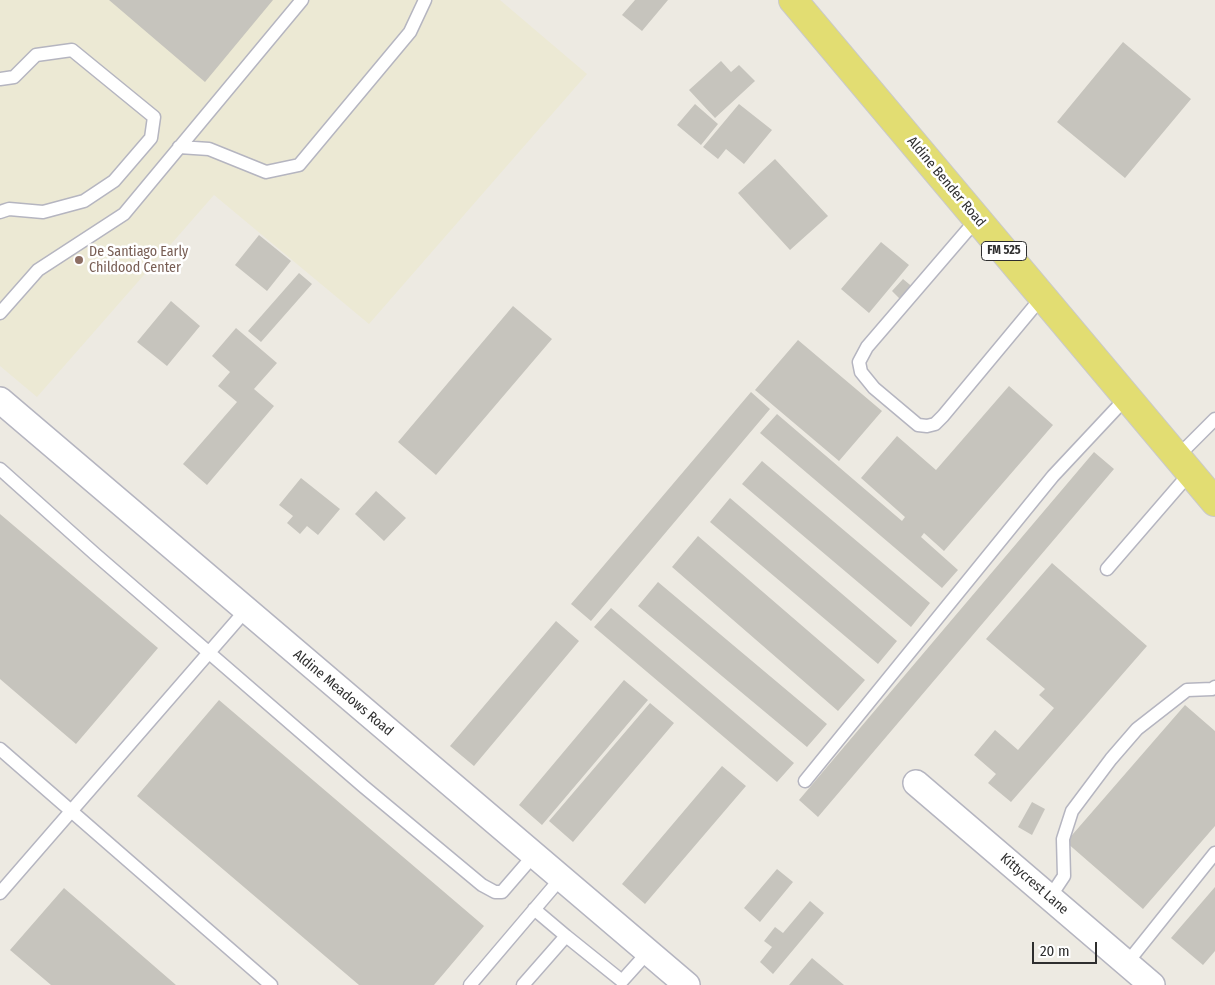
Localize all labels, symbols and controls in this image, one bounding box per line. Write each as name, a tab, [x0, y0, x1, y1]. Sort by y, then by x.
street label: Aldine Bender Road	[903, 133, 989, 231]
road number: FM 525	[982, 242, 1026, 260]
place label: De Santiago Early Childood Center	[89, 244, 188, 276]
marker: De Santiago Early Childood Center	[73, 254, 85, 266]
street label: Aldine Meadows Road	[290, 646, 396, 740]
street label: Kittycrest Lane	[997, 850, 1071, 918]
scale bar	[1035, 932, 1100, 964]
text: 20 m	[1040, 942, 1070, 960]

